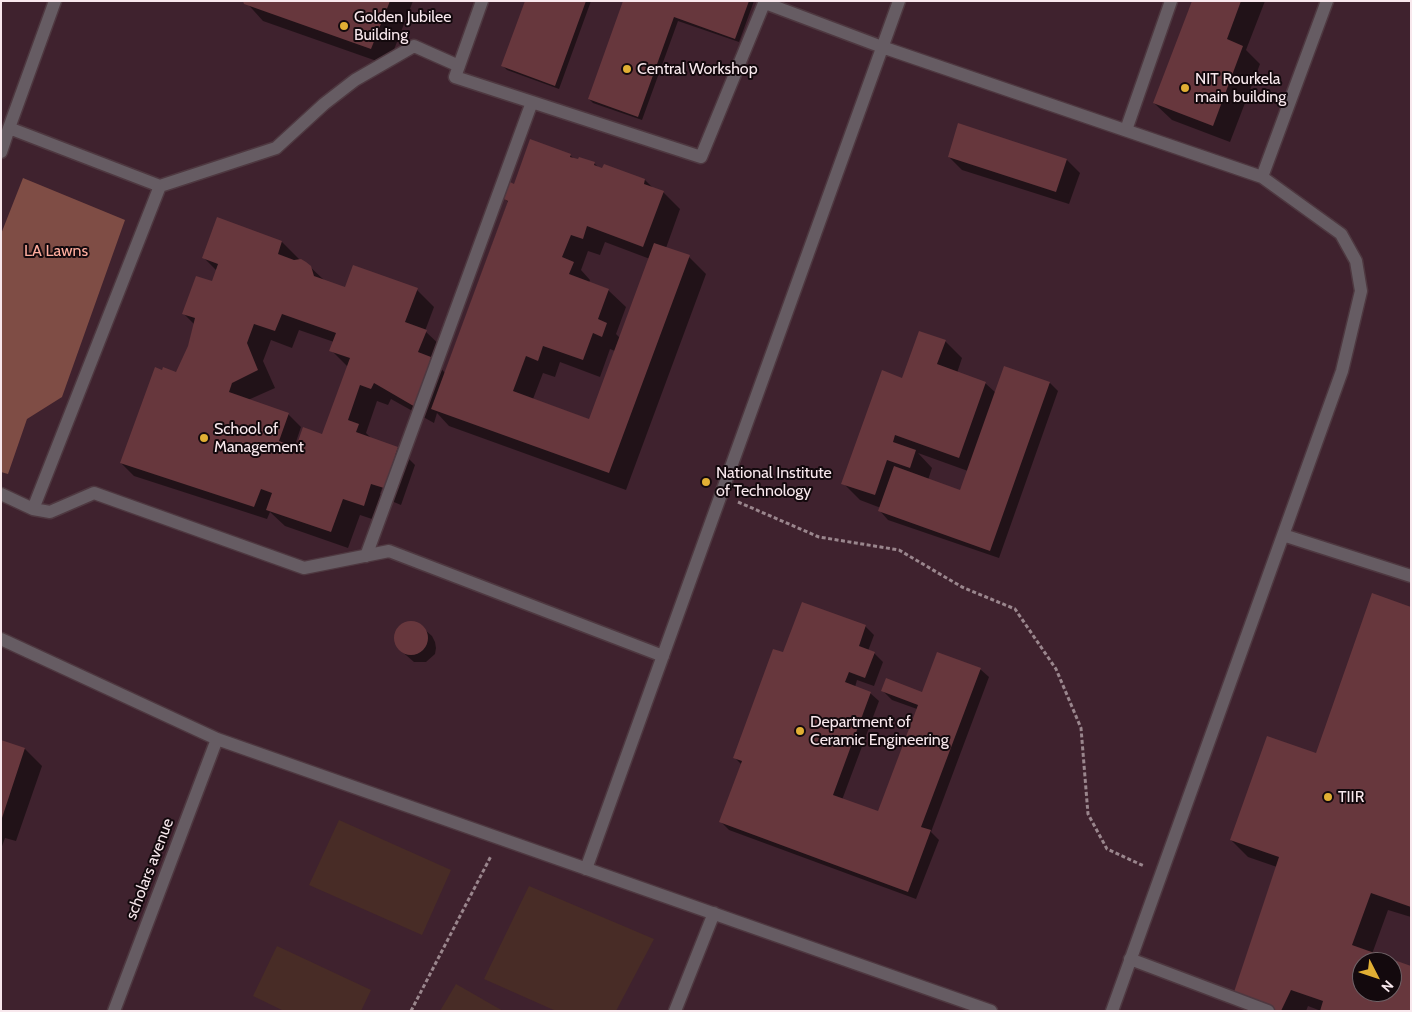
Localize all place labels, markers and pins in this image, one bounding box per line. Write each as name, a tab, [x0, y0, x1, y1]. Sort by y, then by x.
place label: Golden Jubilee Building	[354, 7, 451, 45]
marker: Golden Jubilee Building	[338, 20, 350, 32]
place label: Central Workshop	[637, 59, 758, 79]
marker: Central Workshop	[621, 63, 633, 75]
place label: NIT Rourkela main building	[1195, 69, 1286, 107]
marker: NIT Rourkela main building	[1179, 82, 1191, 94]
place label: School of Management	[214, 419, 304, 457]
marker: School of Management	[198, 432, 210, 444]
place label: National Institute of Technology	[716, 463, 832, 501]
marker: National Institute of Technology	[700, 476, 712, 488]
place label: Department of Ceramic Engineering	[810, 712, 949, 750]
marker: Department of Ceramic Engineering	[794, 725, 806, 737]
place label: TIIR	[1338, 787, 1364, 807]
marker: TIIR	[1322, 791, 1334, 803]

